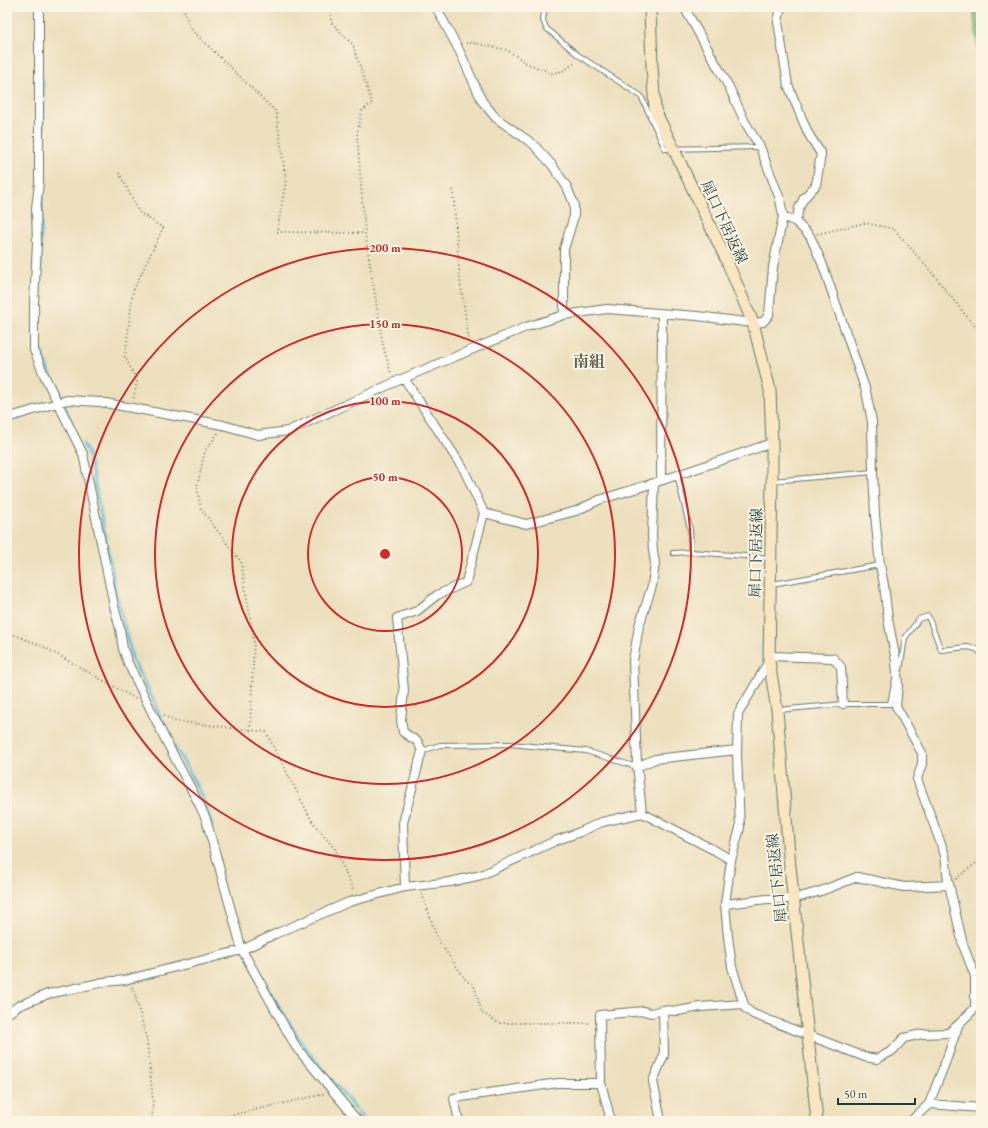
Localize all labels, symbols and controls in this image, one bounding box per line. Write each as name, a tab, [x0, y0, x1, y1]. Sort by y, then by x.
street label: 犀口下居返線	[697, 177, 752, 267]
text: 200 m	[369, 240, 401, 256]
text: 150 m	[369, 316, 401, 332]
district label: 南組	[573, 351, 605, 372]
text: 100 m	[369, 393, 401, 409]
text: 50 m	[372, 469, 398, 485]
street label: 犀口下居返線	[745, 508, 766, 598]
centre of rings	[378, 547, 392, 561]
street label: 犀口下居返線	[762, 832, 791, 924]
scale bar	[838, 1080, 915, 1106]
text: 50 m	[844, 1086, 868, 1102]

